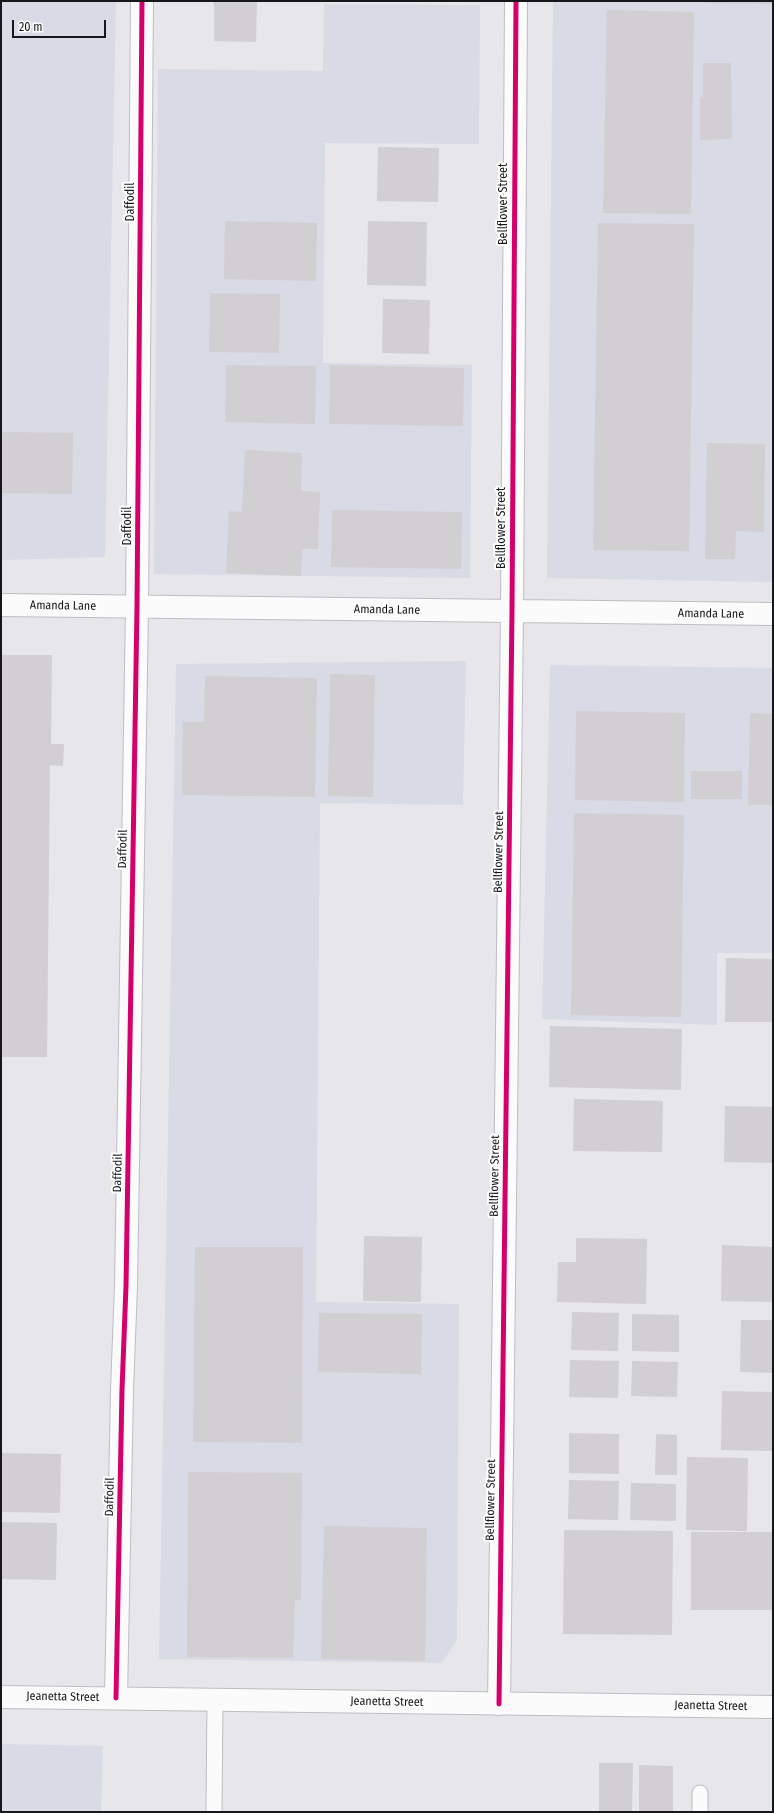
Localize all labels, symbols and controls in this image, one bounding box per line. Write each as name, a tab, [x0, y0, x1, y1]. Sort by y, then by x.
scale bar	[14, 12, 108, 38]
text: 20 m	[19, 20, 43, 34]
street label: Bellflower Street	[497, 163, 511, 245]
street label: Daffodil	[124, 183, 138, 221]
street label: Bellflower Street	[495, 487, 509, 569]
street label: Daffodil	[121, 507, 135, 545]
street label: Amanda Lane	[30, 598, 96, 614]
street label: Amanda Lane	[354, 602, 420, 618]
street label: Amanda Lane	[678, 606, 744, 622]
street label: Bellflower Street	[491, 811, 507, 893]
street label: Daffodil	[115, 829, 131, 869]
street label: Bellflower Street	[487, 1135, 503, 1217]
street label: Daffodil	[110, 1153, 126, 1193]
street label: Bellflower Street	[483, 1459, 499, 1541]
street label: Daffodil	[102, 1477, 118, 1517]
street label: Jeanetta Street	[26, 1689, 100, 1705]
street label: Jeanetta Street	[350, 1694, 424, 1710]
street label: Jeanetta Street	[674, 1698, 748, 1714]

